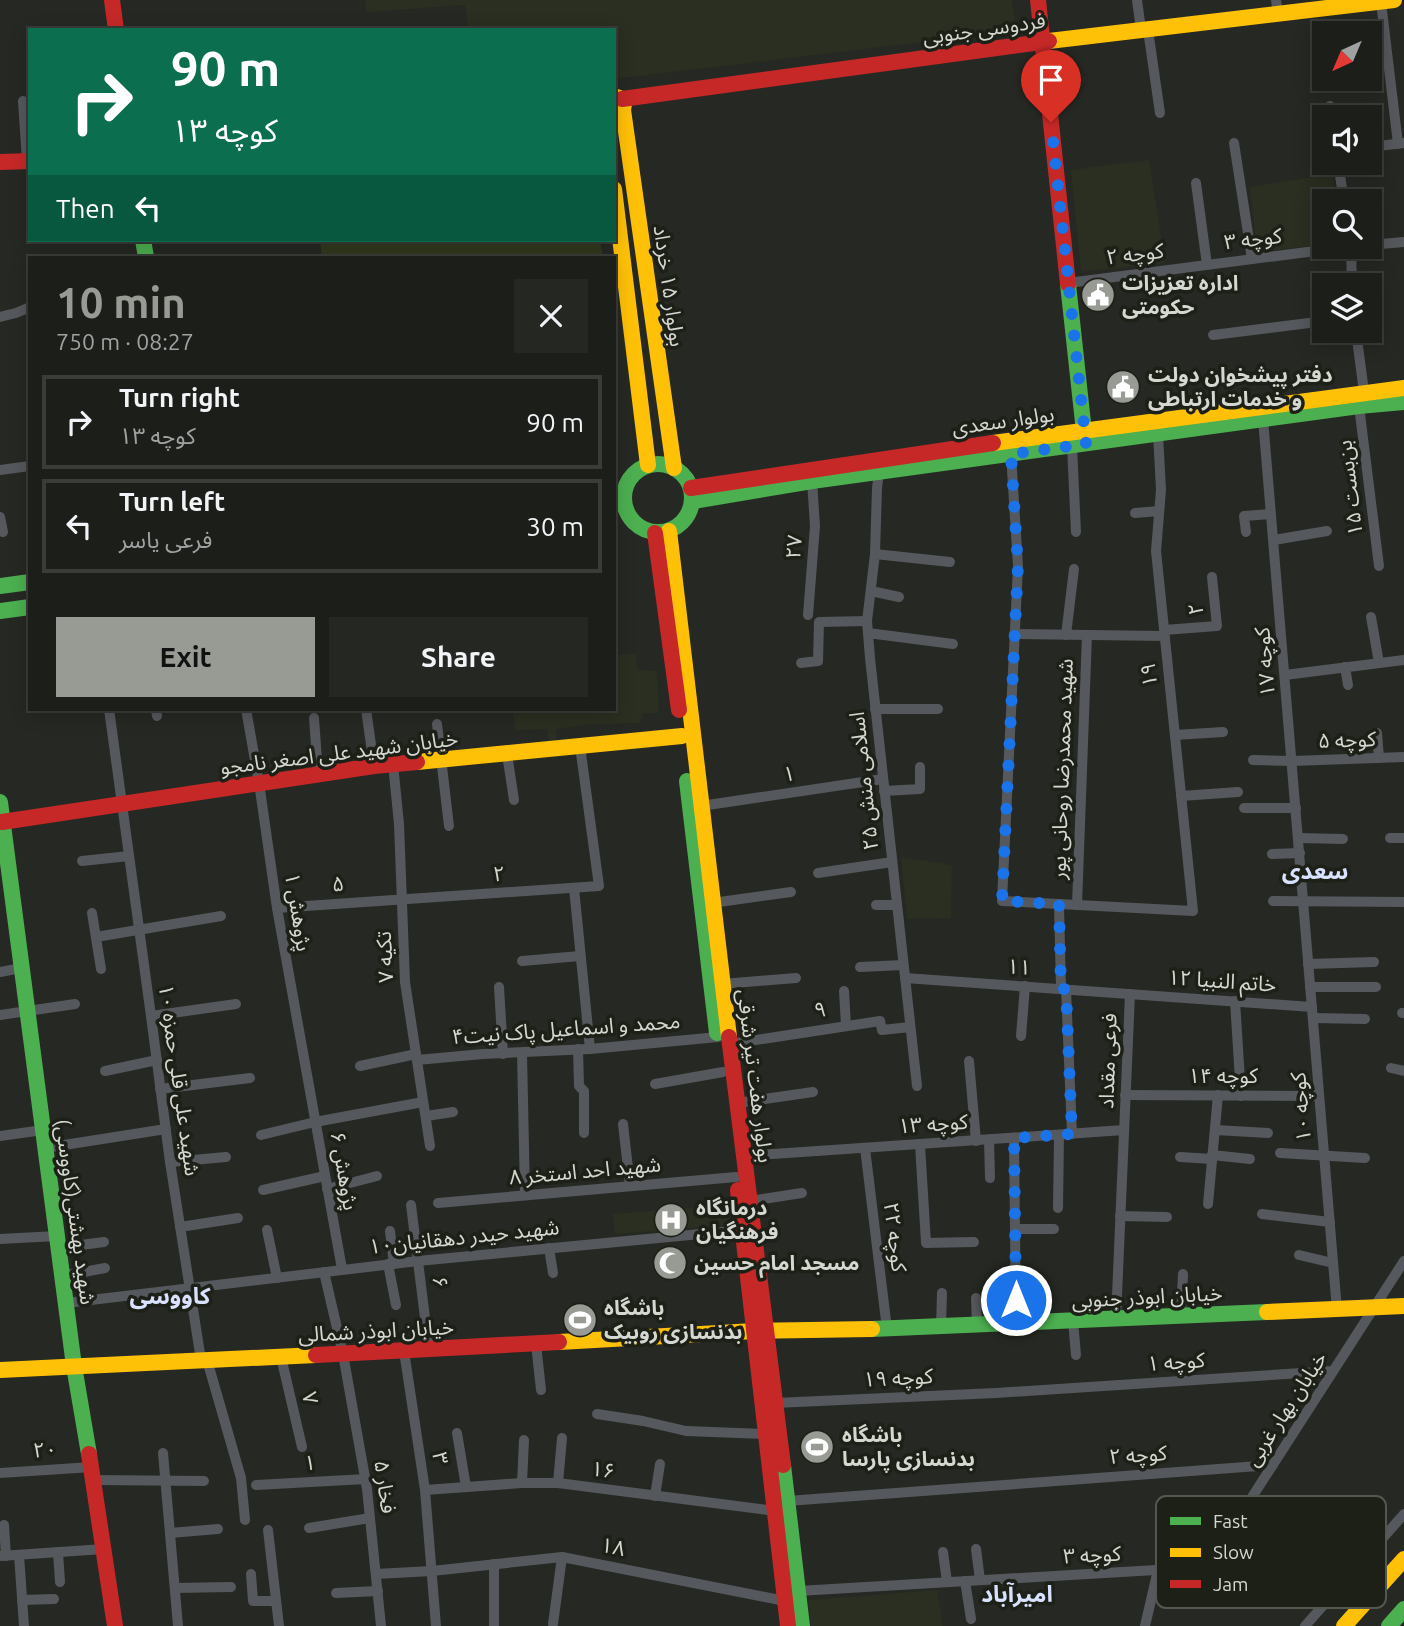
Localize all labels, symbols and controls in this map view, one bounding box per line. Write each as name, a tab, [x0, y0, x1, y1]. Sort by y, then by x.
street label: فردوسی جنوبی	[921, 8, 1047, 49]
north arrow	[1312, 21, 1382, 91]
map controls	[1312, 21, 1382, 343]
text: 90 m	[171, 40, 280, 95]
pin	[1021, 50, 1081, 122]
icon: right	[56, 56, 147, 147]
icon: arrive	[1032, 61, 1070, 99]
button: sound	[1312, 105, 1382, 175]
text: کوچه ۱۳	[171, 112, 278, 148]
icon: left	[129, 189, 167, 227]
button: search	[1312, 189, 1382, 259]
text: Then	[56, 194, 115, 223]
street label: کوچه ۳	[1223, 223, 1284, 255]
street label: بولوار ۱۵ خرداد	[649, 224, 690, 348]
street label: کوچه ۲	[1105, 238, 1166, 270]
place label: اداره تعزیزات حکومتی	[1122, 270, 1239, 319]
button: layers	[1312, 273, 1382, 343]
public building icon: اداره تعزیزات حکومتی	[1079, 276, 1117, 314]
text: 10 min	[56, 279, 186, 326]
button: close	[514, 279, 588, 353]
text: 750 m · 08:27	[56, 329, 194, 354]
place label: دفتر پیشخوان دولت و خدمات ارتباطی	[1148, 362, 1333, 411]
public building icon: دفتر پیشخوان دولت و خدمات ارتباطی	[1104, 368, 1142, 406]
text: Turn right	[119, 383, 240, 412]
street label: بولوار سعدی	[950, 401, 1056, 440]
icon: right	[60, 403, 98, 441]
text: 90 m	[526, 408, 584, 437]
text: کوچه ۱۳	[119, 423, 196, 448]
street label: بن‌بست ۱۵	[1331, 439, 1368, 537]
text: Turn left	[119, 487, 225, 516]
icon: left	[60, 507, 98, 545]
text: 30 m	[526, 512, 584, 541]
text: فرعی یاسر	[119, 527, 212, 552]
street label: ۲۷	[780, 534, 806, 560]
street label: ۲	[1182, 602, 1208, 616]
button: Exit	[56, 617, 315, 697]
button: Share	[329, 617, 588, 697]
street label: کوچه ۱۷	[1249, 626, 1281, 698]
street label: شهید محمدرضا روحانی پور	[1045, 658, 1079, 881]
street label: ۱۹	[1135, 662, 1161, 688]
street label: اسلامی منش ۲۵	[844, 711, 883, 852]
street label: خیابان شهید علی اصغر نامجو	[219, 726, 459, 779]
street label: کوچه ۵	[1318, 726, 1377, 754]
street label: ۱	[781, 760, 796, 786]
district label: سعدی	[1282, 858, 1348, 884]
street label: ۲	[492, 861, 506, 885]
street label: پژوهش ۱	[279, 871, 317, 953]
street label: ۵	[331, 871, 345, 895]
street label: تکیه ۷	[371, 931, 397, 984]
street label: ۱۱	[1006, 953, 1032, 979]
street label: خاتم النبیا ۱۲	[1167, 964, 1277, 1000]
street label: شهید علی قلی حمزه ۱۰	[154, 982, 205, 1177]
street label: بولوار هفت تیر شرقی	[732, 988, 779, 1164]
street label: ۹	[812, 996, 828, 1022]
street label: محمد و اسماعیل پاک نیت۴	[451, 1008, 681, 1050]
street label: فرعی مقداد	[1093, 1013, 1122, 1109]
street label: کوچه ۱۴	[1188, 1063, 1258, 1089]
street label: کوچه ۱۰	[1285, 1071, 1317, 1143]
street label: کوچه ۱۳	[897, 1109, 969, 1139]
street label: شهید بهشتی(کاووسی)	[50, 1118, 101, 1306]
street label: پژوهش ۶	[324, 1130, 364, 1212]
street label: شهید احد استخر ۸	[508, 1151, 662, 1190]
place label: درمانگاه فرهنگیان	[696, 1195, 778, 1244]
hospital icon: درمانگاه فرهنگیان	[652, 1201, 690, 1239]
street label: کوچه ۲۲	[878, 1201, 912, 1274]
street label: شهید حیدر دهقانیان۱۰	[367, 1214, 560, 1259]
mosque icon: مسجد امام حسین	[651, 1244, 689, 1282]
place label: مسجد امام حسین	[694, 1250, 860, 1279]
position arrow	[979, 1263, 1053, 1337]
street label: ۶	[428, 1274, 454, 1289]
street label: خیابان ابوذر جنوبی	[1071, 1280, 1223, 1313]
district label: کاووسی	[130, 1283, 211, 1310]
place label: باشگاه بدنسازی روبیک	[604, 1295, 742, 1344]
sports icon: باشگاه بدنسازی روبیک	[561, 1301, 599, 1339]
street label: خیابان ابوذر شمالی	[297, 1314, 455, 1347]
street label: کوچه ۱	[1146, 1347, 1206, 1377]
street label: خیابان بهار غربی	[1239, 1347, 1332, 1471]
street label: کوچه ۱۹	[862, 1363, 934, 1393]
street label: ۷	[298, 1389, 324, 1406]
place label: باشگاه بدنسازی پارسا	[842, 1422, 975, 1473]
sports icon: باشگاه بدنسازی پارسا	[798, 1428, 836, 1466]
street label: ۲۰	[32, 1436, 58, 1462]
street label: کوچه ۲	[1108, 1440, 1168, 1470]
street label: ۱	[303, 1450, 317, 1474]
street label: ۳	[428, 1450, 454, 1466]
street label: ۱۶	[590, 1455, 617, 1483]
street label: فخار ۵	[369, 1459, 402, 1515]
legend	[1156, 1496, 1386, 1608]
text: Fast	[1213, 1510, 1248, 1532]
street label: ۱۸	[599, 1532, 627, 1560]
street label: کوچه ۳	[1062, 1540, 1122, 1570]
text: Slow	[1213, 1541, 1254, 1563]
text: Jam	[1213, 1573, 1249, 1595]
district label: امیرآباد	[981, 1581, 1053, 1608]

